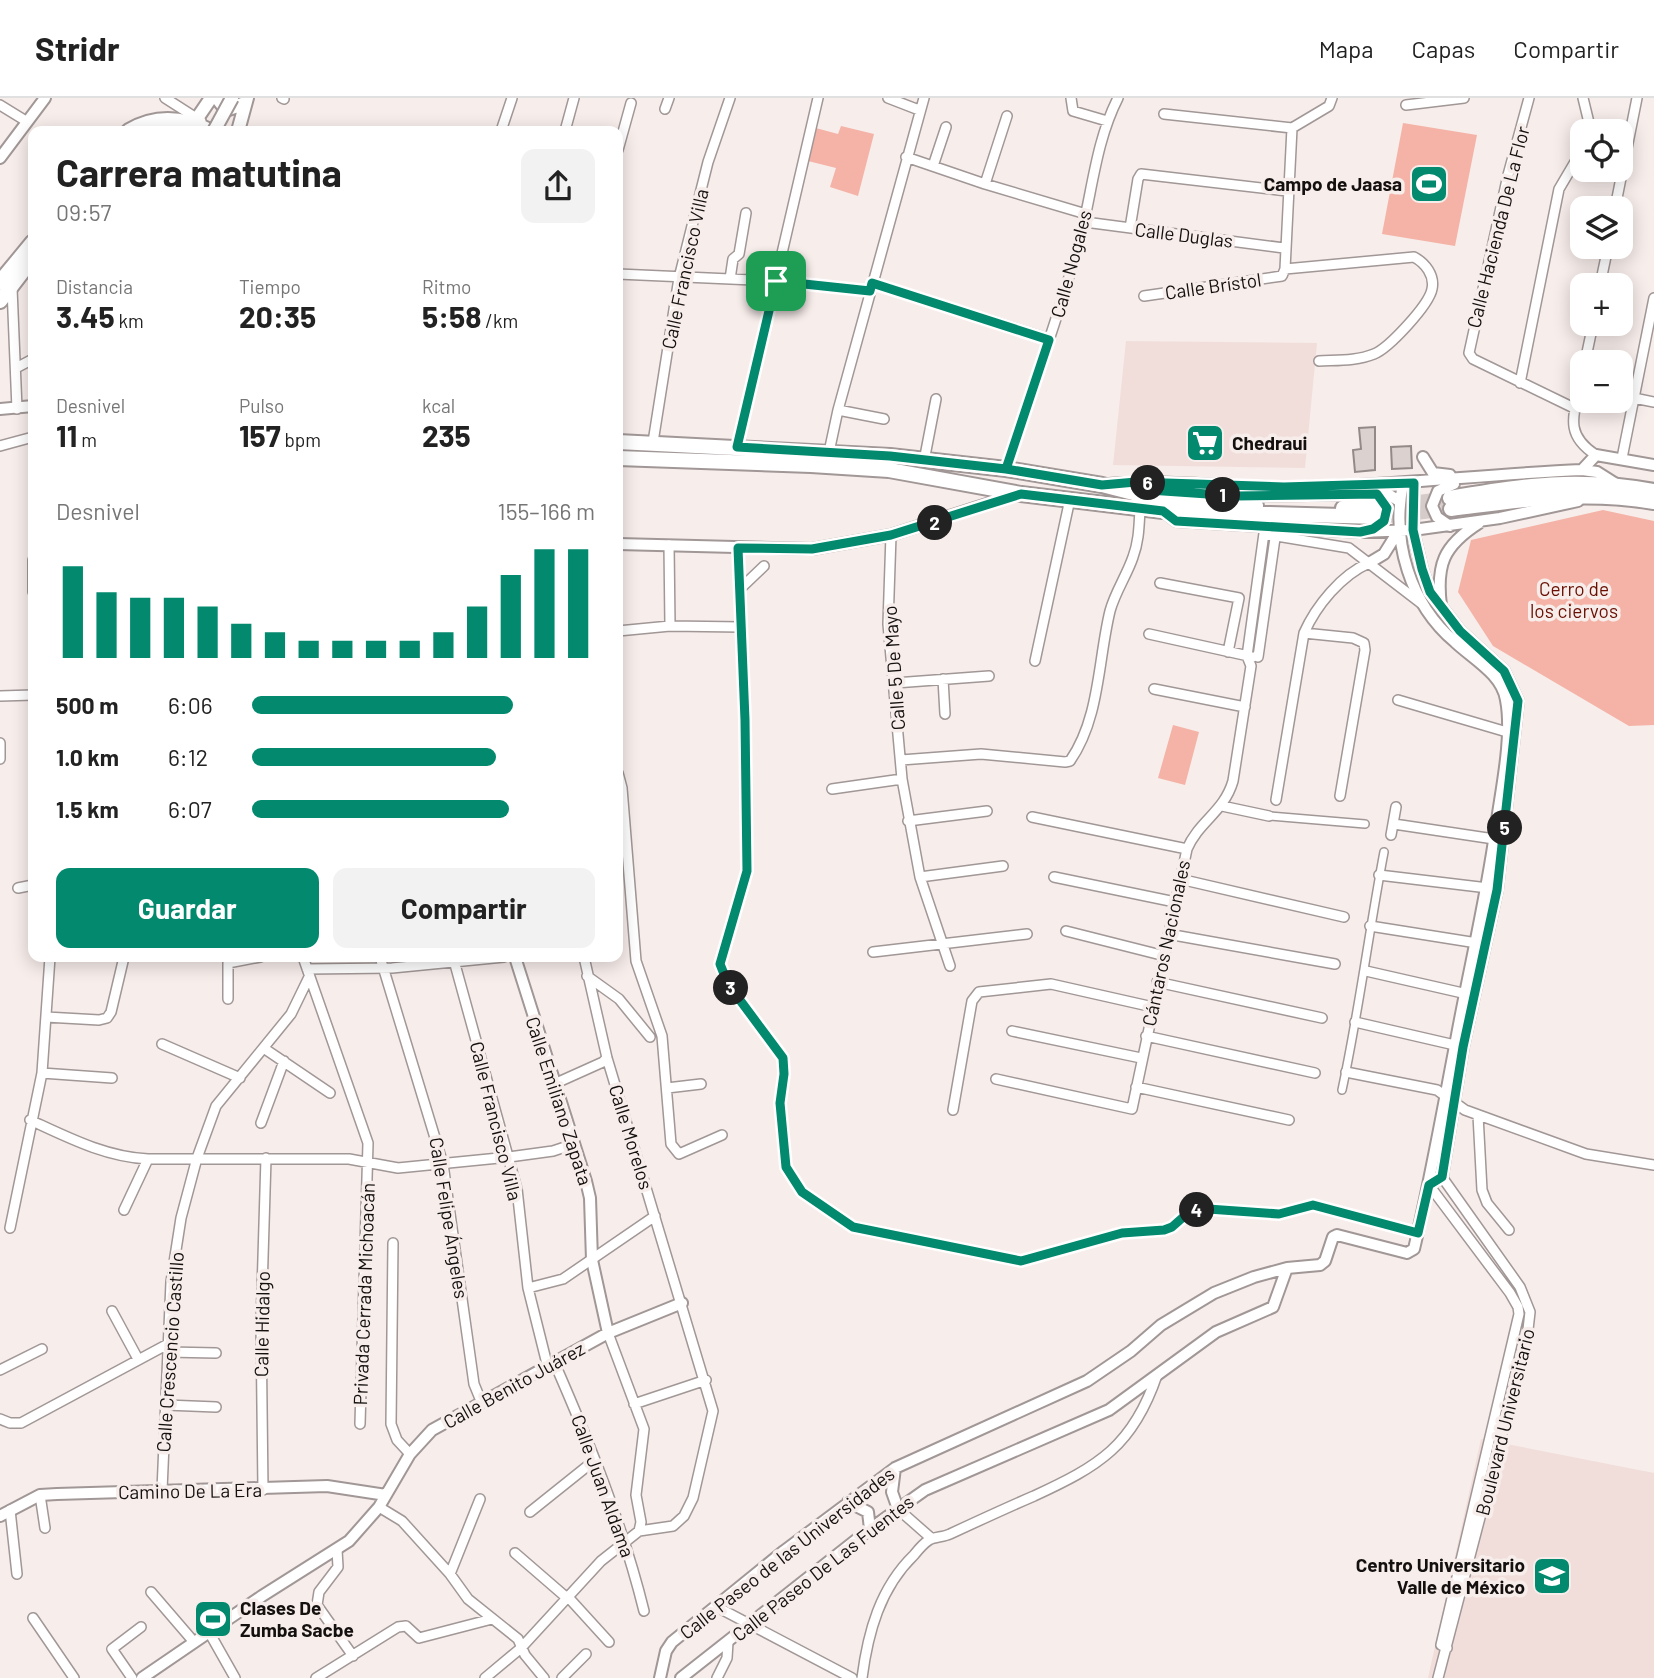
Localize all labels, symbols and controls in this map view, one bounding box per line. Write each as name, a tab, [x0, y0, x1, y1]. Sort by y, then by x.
text: Stridr	[35, 28, 120, 68]
text: Mapa	[1319, 34, 1374, 63]
text: Capas	[1412, 34, 1475, 63]
text: Compartir	[1513, 34, 1619, 63]
map controls	[1570, 119, 1633, 413]
button: locate	[1570, 119, 1633, 182]
street label: Calle Hacienda De La Flor	[1461, 124, 1534, 330]
text: Carrera matutina	[56, 149, 342, 195]
button: share	[521, 149, 595, 223]
sports icon: Campo de Jaasa	[1408, 163, 1450, 205]
place label: Campo de Jaasa	[1264, 172, 1402, 195]
street label: Calle Francisco Villa	[656, 187, 713, 351]
button: layers	[1570, 196, 1633, 259]
text: 09:57	[56, 198, 111, 226]
street label: Calle Nogales	[1045, 208, 1096, 320]
street label: Calle Duglas	[1134, 217, 1235, 252]
pin	[746, 251, 806, 311]
icon: arrive	[757, 262, 795, 300]
street label: Calle Brístol	[1163, 267, 1263, 304]
button: +	[1570, 273, 1633, 336]
text: Distancia	[56, 275, 133, 298]
text: Tiempo	[239, 275, 301, 298]
text: Ritmo	[422, 275, 471, 298]
text: 3.45	[56, 298, 115, 334]
text: 20:35	[239, 298, 316, 334]
text: 5:58	[422, 298, 482, 334]
text: km	[115, 309, 144, 332]
text: /km	[482, 309, 518, 332]
button: −	[1570, 350, 1633, 413]
text: Desnivel	[56, 394, 125, 417]
text: Pulso	[239, 394, 284, 417]
text: kcal	[422, 394, 455, 417]
text: 11	[56, 417, 77, 453]
text: 157	[239, 417, 281, 453]
text: 235	[422, 417, 471, 453]
supermarket icon: Chedraui	[1184, 422, 1226, 464]
text: m	[77, 428, 97, 451]
text: bpm	[281, 428, 321, 451]
place label: Chedraui	[1232, 431, 1307, 454]
pin: 6	[1130, 466, 1166, 500]
text: 6	[1142, 471, 1153, 494]
pin: 1	[1206, 478, 1240, 512]
text: 1	[1219, 483, 1226, 506]
text: Desnivel	[56, 497, 140, 525]
text: 155–166 m	[498, 497, 595, 525]
pin: 2	[918, 506, 953, 540]
text: 2	[929, 511, 940, 534]
park label: Cerro de los ciervos	[1530, 577, 1618, 622]
street label: Calle 5 De Mayo	[878, 605, 909, 731]
text: 500 m	[56, 691, 118, 719]
text: 6:06	[168, 691, 212, 719]
text: 1.0 km	[56, 743, 119, 771]
text: 6:12	[168, 743, 208, 771]
text: 1.5 km	[56, 795, 119, 823]
text: 6:07	[168, 795, 212, 823]
pin: 5	[1488, 810, 1522, 846]
text: 5	[1499, 816, 1510, 839]
street label: Cántaros Nacionales	[1137, 858, 1194, 1028]
button: Guardar	[56, 868, 319, 948]
button: Compartir	[333, 868, 595, 948]
pin: 3	[714, 970, 748, 1006]
text: 3	[725, 976, 736, 999]
street label: Calle Emiliano Zapata	[521, 1014, 598, 1188]
street label: Calle Francisco Villa	[466, 1039, 527, 1203]
street label: Calle Morelos	[605, 1082, 658, 1192]
street label: Calle Felipe Ángeles	[425, 1136, 474, 1300]
street label: Privada Cerrada Michoacán	[348, 1182, 379, 1406]
pin: 4	[1180, 1192, 1214, 1228]
text: 4	[1191, 1198, 1202, 1221]
street label: Calle Crescencio Castillo	[151, 1251, 188, 1453]
street label: Calle Hidalgo	[249, 1271, 274, 1377]
street label: Boulevard Universitario	[1470, 1326, 1539, 1518]
street label: Calle Benito Juárez	[439, 1336, 588, 1433]
street label: Calle Juan Aldama	[567, 1411, 640, 1560]
street label: Calle Paseo de las Universidades	[675, 1462, 899, 1644]
street label: Camino De La Era	[118, 1478, 262, 1503]
street label: Calle Paseo De Las Fuentes	[727, 1490, 918, 1646]
place label: Centro Universitario Valle de México	[1356, 1553, 1525, 1598]
school or university icon: Centro Universitario Valle de México	[1531, 1555, 1573, 1597]
place label: Clases De Zumba Sacbe	[240, 1596, 354, 1641]
sports icon: Clases De Zumba Sacbe	[192, 1598, 234, 1640]

